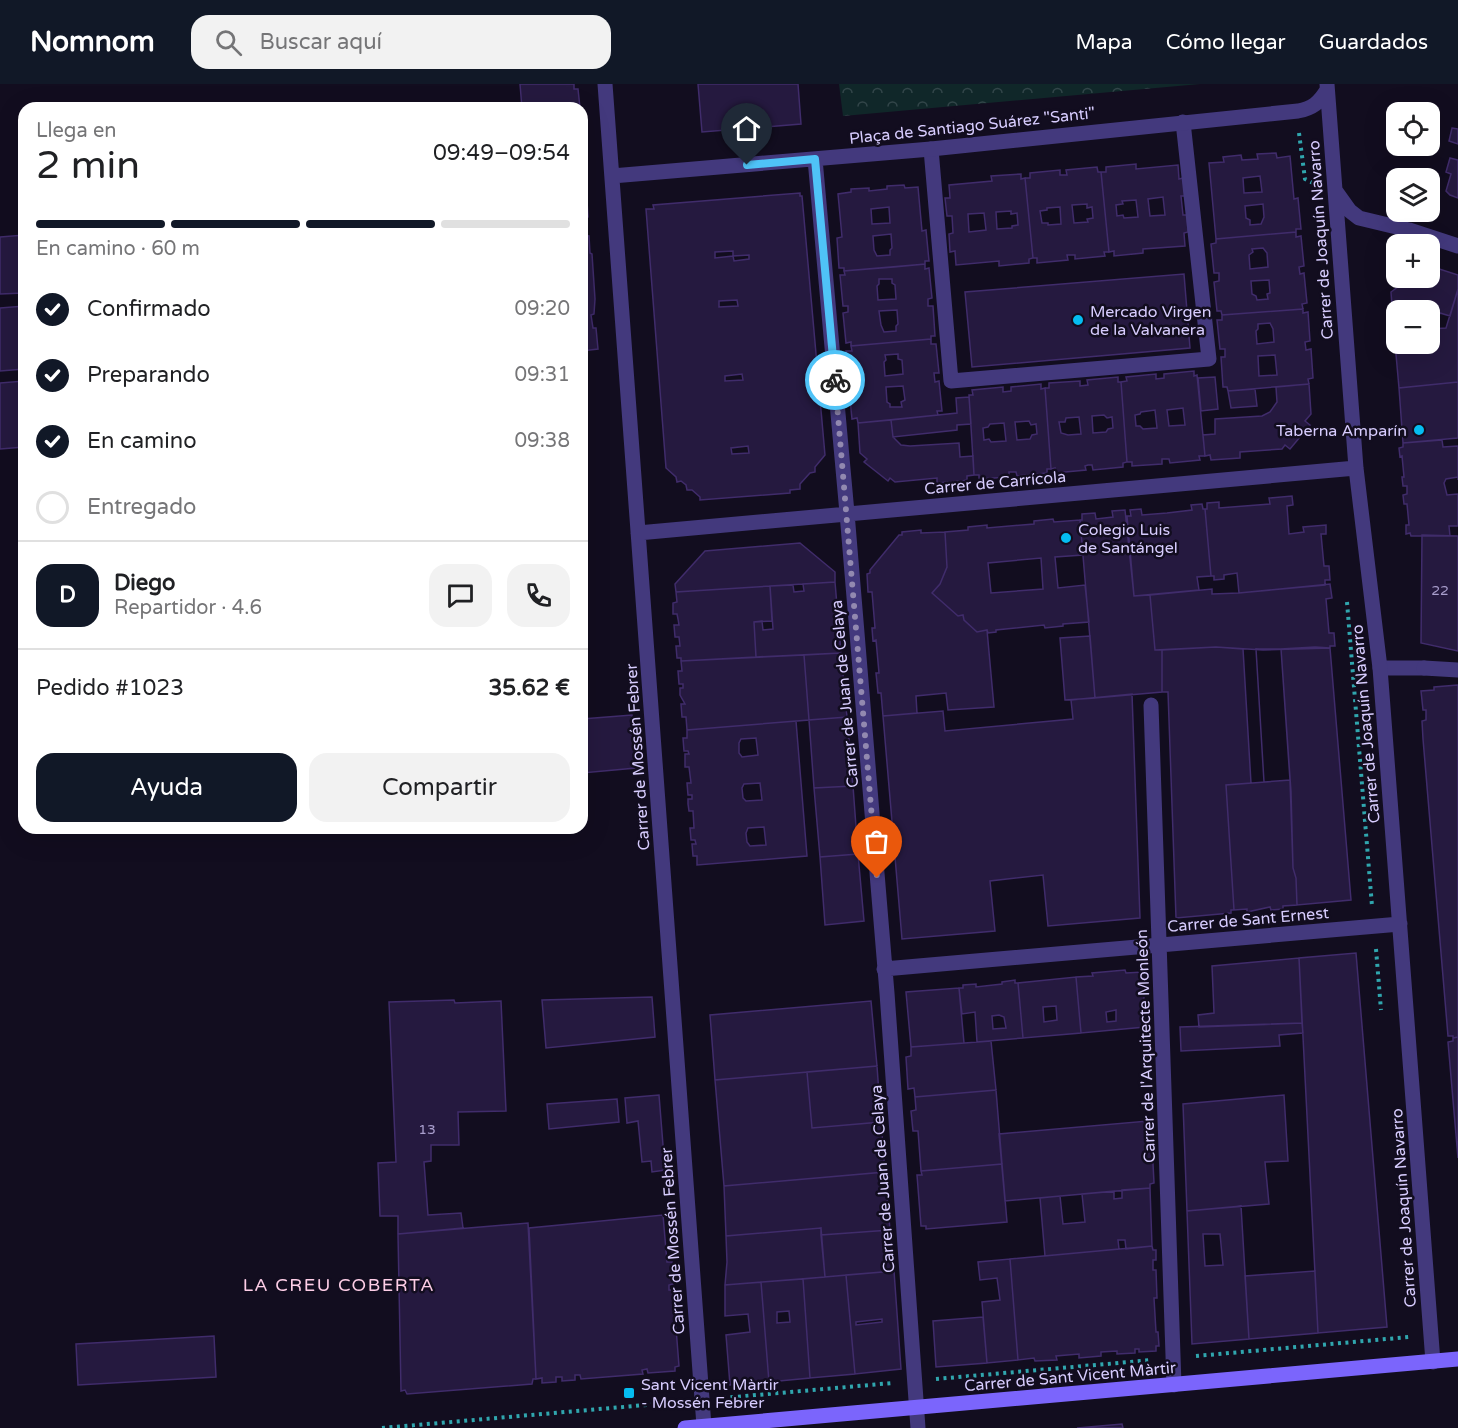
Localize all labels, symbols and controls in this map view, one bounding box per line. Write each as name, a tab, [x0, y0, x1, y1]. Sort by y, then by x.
search box	[191, 15, 611, 69]
text: Nomnom	[30, 25, 155, 59]
icon: search	[212, 26, 245, 59]
text: Buscar aquí	[260, 29, 382, 55]
text: Mapa	[1075, 30, 1133, 55]
text: Cómo llegar	[1166, 30, 1286, 55]
text: Guardados	[1319, 30, 1428, 55]
map controls	[1386, 102, 1440, 354]
button: locate	[1386, 102, 1440, 156]
pin	[721, 103, 772, 165]
street label: Plaça de Santiago Suárez "Santi"	[848, 103, 1096, 149]
icon: home	[730, 112, 763, 145]
text: Llega en	[36, 119, 116, 143]
text: 09:49–09:54	[433, 140, 570, 166]
street label: Carrer de Joaquín Navarro	[1304, 140, 1338, 340]
text: 2 min	[36, 142, 140, 189]
button: layers	[1386, 168, 1440, 222]
button: +	[1386, 234, 1440, 288]
text: En camino · 60 m	[36, 237, 200, 261]
icon: check	[36, 293, 69, 326]
text: Confirmado	[87, 296, 211, 322]
text: 09:20	[515, 297, 570, 321]
button: −	[1386, 300, 1440, 354]
place label: Mercado Virgen de la Valvanera	[1090, 302, 1211, 340]
marker: Mercado Virgen de la Valvanera	[1071, 313, 1085, 327]
courier	[805, 350, 865, 410]
icon: check	[36, 359, 69, 392]
text: Preparando	[87, 362, 210, 388]
text: 09:31	[515, 363, 570, 387]
icon: bike	[819, 364, 852, 397]
place label: Taberna Amparín	[1276, 421, 1407, 441]
marker: Taberna Amparín	[1412, 423, 1426, 437]
icon: check	[36, 425, 69, 458]
text: En camino	[87, 428, 197, 454]
text: 09:38	[515, 429, 570, 453]
street label: Carrer de Carrícola	[923, 467, 1067, 499]
text: Entregado	[87, 494, 196, 520]
place label: Colegio Luis de Santángel	[1078, 520, 1178, 558]
marker: Colegio Luis de Santángel	[1059, 531, 1073, 545]
button: chat	[429, 564, 492, 627]
button: phone	[507, 564, 570, 627]
text: Diego	[114, 570, 176, 596]
text: D	[59, 582, 76, 608]
house number: 22	[1431, 582, 1449, 599]
text: Repartidor · 4.6	[114, 596, 262, 620]
street label: Carrer de Juan de Celaya	[827, 599, 863, 789]
street label: Carrer de Joaquín Navarro	[1347, 624, 1385, 824]
street label: Carrer de Mossén Febrer	[621, 662, 655, 851]
text: Pedido #1023	[36, 675, 184, 701]
text: 35.62 €	[489, 675, 570, 701]
button: Ayuda	[36, 753, 297, 822]
button: Compartir	[309, 753, 570, 822]
pin	[851, 816, 902, 878]
icon: bag	[860, 825, 893, 858]
street label: Carrer de Sant Ernest	[1166, 903, 1330, 937]
street label: Carrer de l'Arquitecte Monleón	[1132, 929, 1160, 1163]
street label: Carrer de Juan de Celaya	[866, 1084, 900, 1274]
street label: Carrer de Joaquín Navarro	[1387, 1108, 1421, 1308]
house number: 13	[418, 1121, 436, 1138]
street label: Carrer de Mossén Febrer	[656, 1146, 690, 1335]
district label: LA CREU COBERTA	[243, 1274, 435, 1296]
street label: Carrer de Sant Vicent Màrtir	[963, 1358, 1178, 1396]
place label: Sant Vicent Màrtir - Mossén Febrer	[641, 1375, 780, 1413]
marker: Sant Vicent Màrtir - Mossén Febrer	[622, 1386, 636, 1400]

